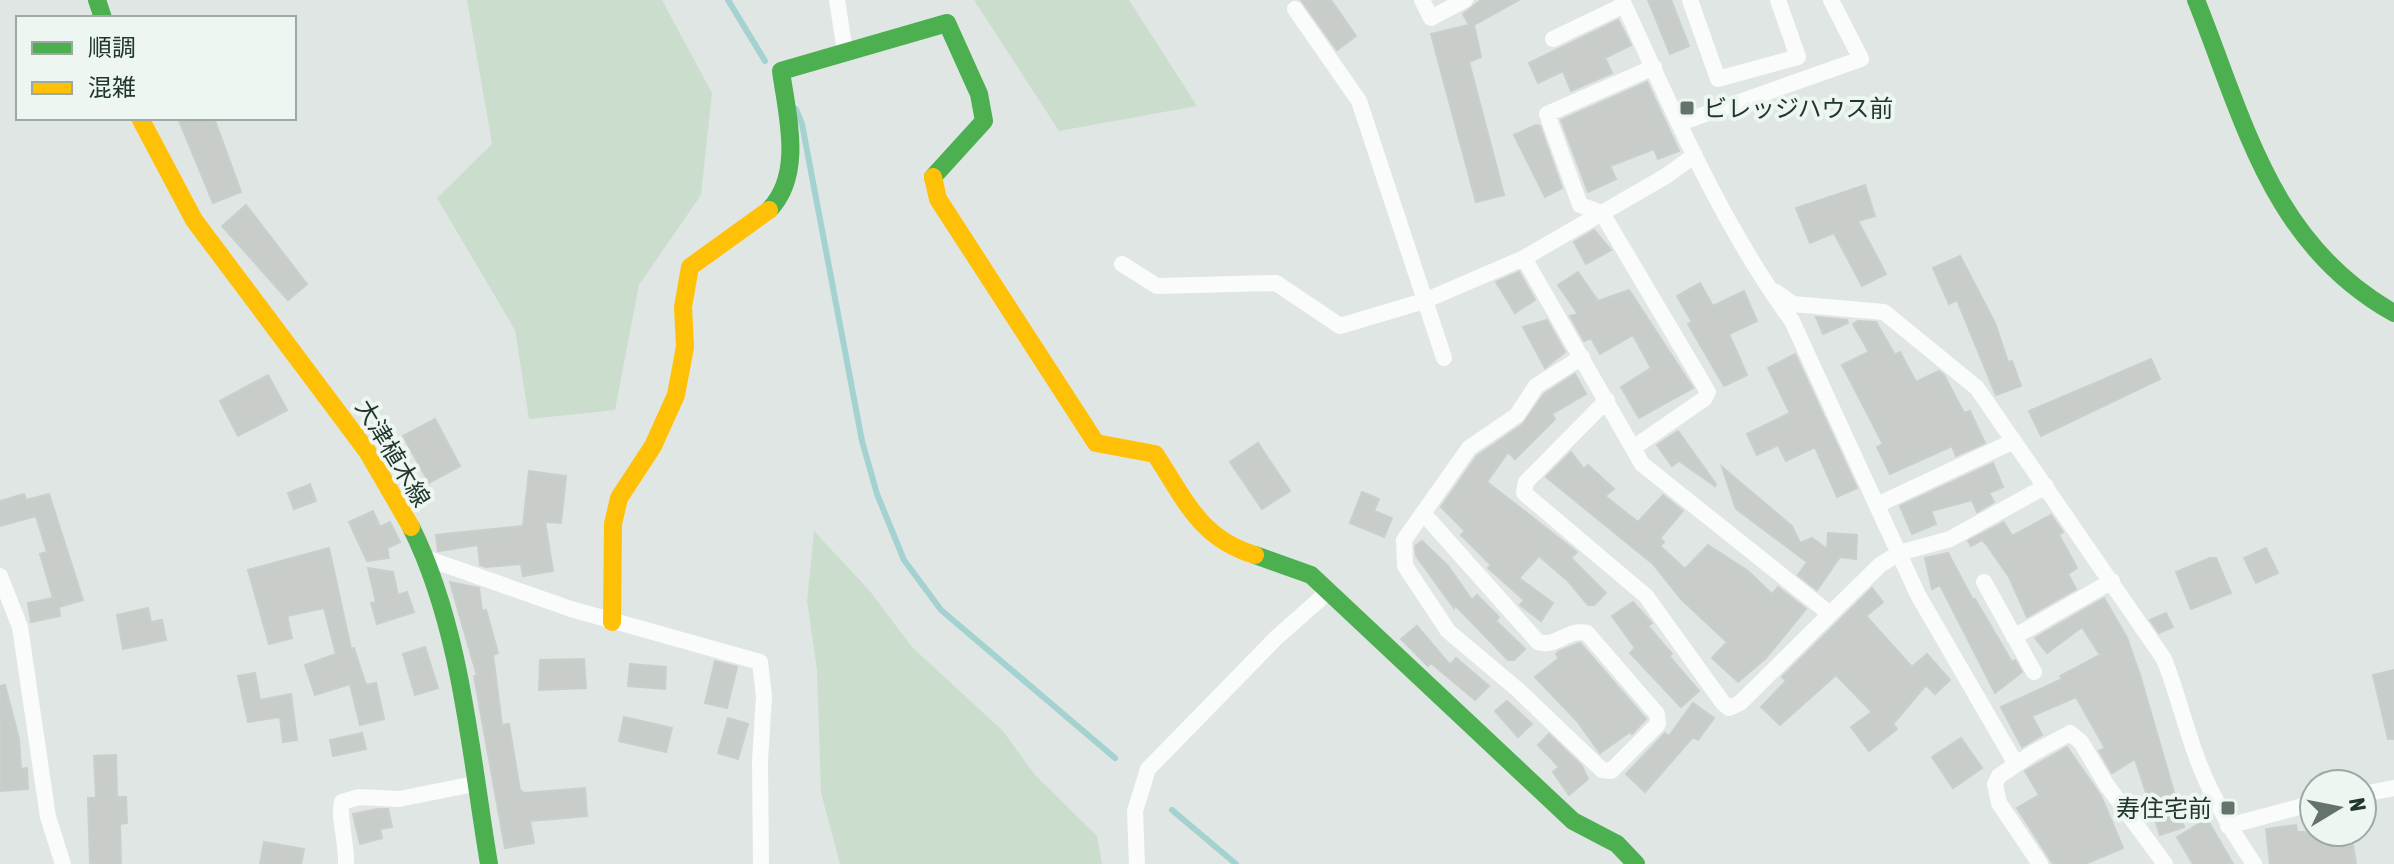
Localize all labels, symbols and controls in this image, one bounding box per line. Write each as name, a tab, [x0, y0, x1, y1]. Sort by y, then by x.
legend	[16, 16, 296, 120]
text: 順調	[88, 34, 136, 61]
text: 混雑	[88, 74, 136, 101]
place label: ビレッジハウス前	[1703, 95, 1894, 122]
marker: ビレッジハウス前	[1678, 99, 1696, 117]
street label: 大津植木線	[351, 395, 435, 511]
north arrow	[2298, 768, 2378, 848]
place label: 寿住宅前	[2116, 795, 2212, 822]
text: N	[2344, 796, 2372, 813]
marker: 寿住宅前	[2219, 799, 2237, 817]

